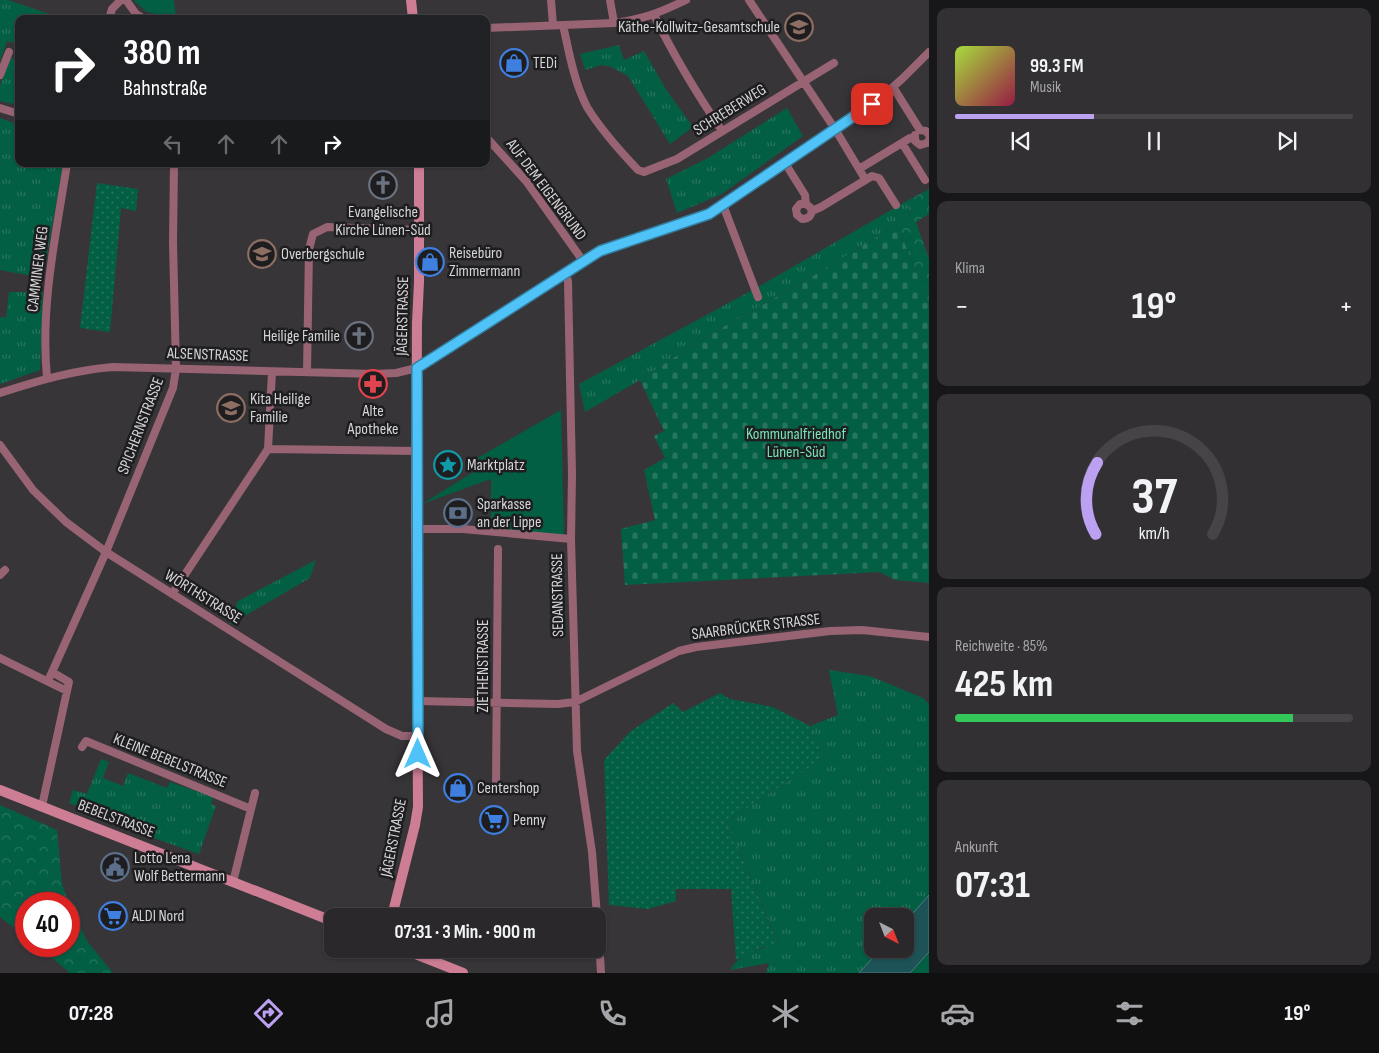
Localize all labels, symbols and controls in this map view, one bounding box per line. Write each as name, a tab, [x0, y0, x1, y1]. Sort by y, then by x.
school or university icon: Käthe-Kollwitz-Gesamtschule	[784, 12, 814, 42]
place label: Käthe-Kollwitz-Gesamtschule	[618, 18, 780, 37]
text: 380 m	[123, 32, 201, 75]
icon: right	[40, 35, 105, 100]
shop icon: TEDi	[499, 48, 529, 78]
place label: TEDi	[533, 54, 557, 73]
text: 99.3 FM	[1030, 55, 1084, 78]
text: Bahnstraße	[123, 75, 207, 102]
text: Musik	[1030, 78, 1061, 97]
street label: SCHREBERWEG	[690, 80, 770, 140]
pin	[851, 83, 893, 125]
icon: arrive	[858, 90, 886, 118]
icon: previous	[1007, 127, 1035, 155]
icon: pause	[1140, 127, 1168, 155]
icon: next	[1273, 127, 1301, 155]
icon: left	[159, 130, 187, 158]
icon: ahead	[212, 130, 240, 158]
icon: ahead	[265, 130, 293, 158]
icon: right	[318, 130, 346, 158]
street label: AUF DEM EIGENGRUND	[501, 135, 590, 244]
church icon: Evangelische Kirche Lünen-Süd	[368, 170, 398, 200]
place label: Evangelische Kirche Lünen-Süd	[335, 203, 431, 240]
street label: CAMMINER WEG	[23, 225, 53, 313]
school or university icon: Overbergschule	[247, 239, 277, 269]
place label: Reisebüro Zimmermann	[449, 244, 520, 281]
place label: Overbergschule	[281, 245, 365, 264]
shop icon: Reisebüro Zimmermann	[415, 247, 445, 277]
text: Klima	[955, 259, 985, 278]
street label: JÄGERSTRASSE	[393, 276, 413, 357]
text: 19°	[1132, 284, 1176, 329]
text: −	[955, 290, 969, 323]
text: +	[1339, 290, 1353, 323]
church icon: Heilige Familie	[344, 321, 374, 351]
place label: Heilige Familie	[263, 327, 340, 346]
street label: ALSENSTRASSE	[166, 344, 249, 366]
pharmacy icon: Alte Apotheke	[358, 369, 388, 399]
street label: SPICHERNSTRASSE	[114, 375, 168, 477]
place label: Kita Heilige Familie	[250, 390, 310, 427]
school or university icon: Kita Heilige Familie	[216, 393, 246, 423]
place label: Alte Apotheke	[347, 402, 398, 439]
park label: Kommunalfriedhof Lünen-Süd	[746, 425, 846, 462]
place icon: Marktplatz	[433, 450, 463, 480]
place label: Marktplatz	[467, 456, 525, 475]
text: 37	[1131, 466, 1177, 529]
place label: Sparkasse an der Lippe	[477, 495, 541, 532]
bank icon: Sparkasse an der Lippe	[443, 498, 473, 528]
text: km/h	[1139, 523, 1169, 544]
street label: SEDANSTRASSE	[548, 553, 568, 637]
street label: WÖRTHSTRASSE	[161, 566, 245, 628]
street label: SAARBRÜCKER STRASSE	[691, 610, 821, 644]
street label: ZIETHENSTRASSE	[474, 619, 493, 713]
text: Reichweite · 85%	[955, 637, 1048, 656]
text: 425 km	[955, 662, 1053, 707]
position arrow	[391, 727, 443, 779]
street label: KLEINE BEBELSTRASSE	[110, 730, 230, 792]
shop icon: Centershop	[443, 773, 473, 803]
place label: Centershop	[477, 779, 539, 798]
street label: BEBELSTRASSE	[75, 796, 157, 842]
street label: JÄGERSTRASSE	[377, 797, 411, 880]
supermarket icon: Penny	[479, 805, 509, 835]
place label: Penny	[513, 811, 546, 830]
text: Ankunft	[955, 838, 998, 857]
place label: Lotto Lena Wolf Bettermann	[134, 849, 225, 886]
public building icon: Lotto Lena Wolf Bettermann	[100, 852, 130, 882]
text: 07:31	[955, 863, 1030, 908]
speed limit sign: 40	[15, 892, 80, 957]
supermarket icon: ALDI Nord	[98, 901, 128, 931]
place label: ALDI Nord	[131, 907, 184, 926]
north arrow	[864, 908, 914, 958]
map controls	[864, 908, 914, 958]
text: 07:31 · 3 Min. · 900 m	[394, 921, 536, 944]
icon: directions	[251, 996, 286, 1031]
icon: music	[423, 996, 458, 1031]
icon: phone	[595, 996, 630, 1031]
icon: climate	[768, 996, 803, 1031]
icon: car	[940, 996, 975, 1031]
icon: filters	[1112, 996, 1147, 1031]
text: 07:28	[69, 1000, 114, 1027]
text: 19°	[1284, 1000, 1310, 1027]

